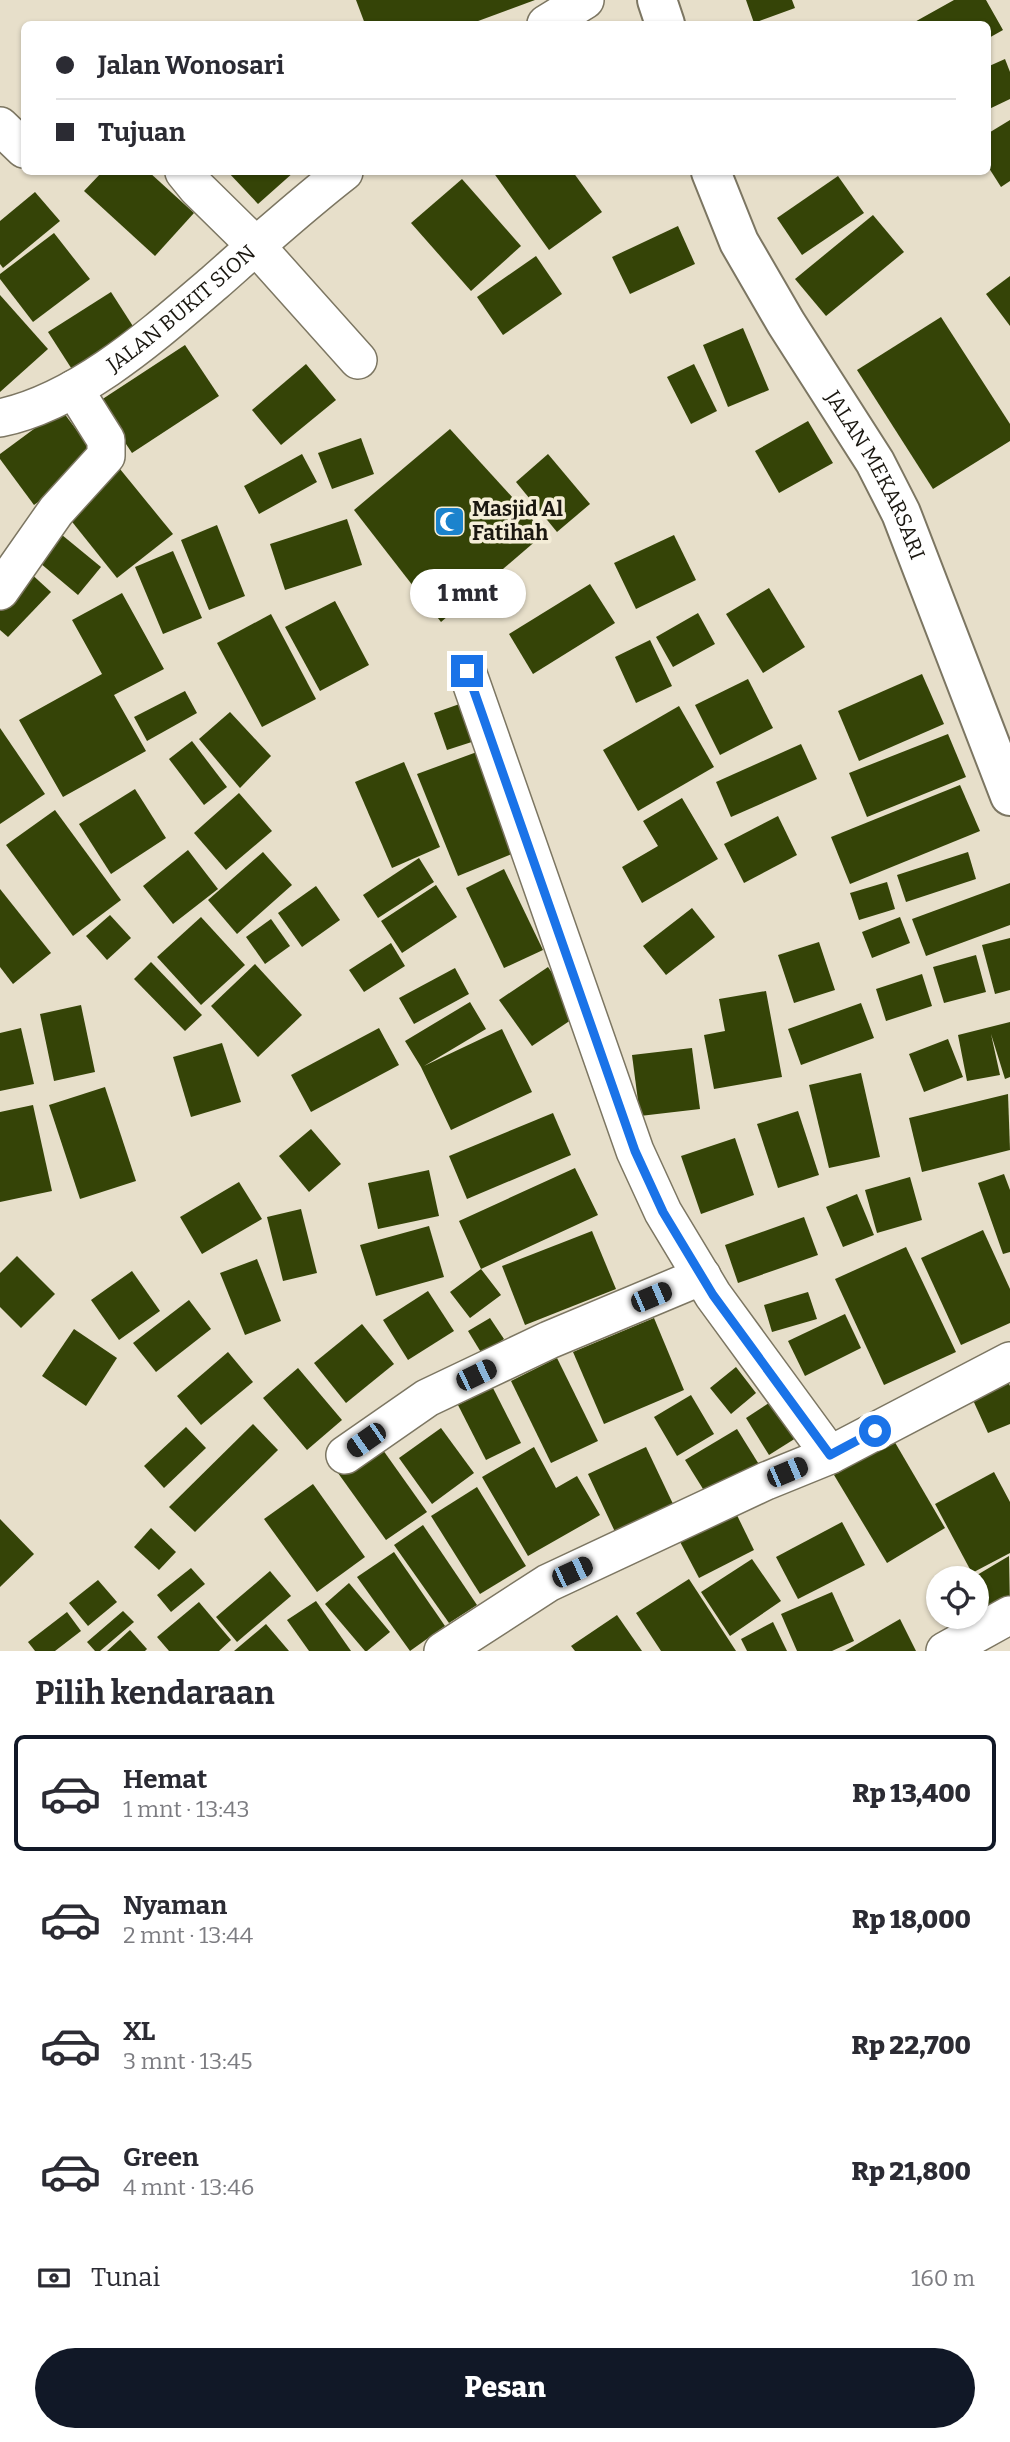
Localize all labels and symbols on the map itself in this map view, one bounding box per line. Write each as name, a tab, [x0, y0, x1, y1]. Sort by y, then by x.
street label: JALAN BUKIT SION	[101, 239, 261, 378]
street label: JALAN MEKARSARI	[819, 385, 931, 563]
place label: Masjid Al Fatihah	[472, 496, 563, 546]
mosque icon: Masjid Al Fatihah	[432, 504, 466, 538]
callout: 1 mnt	[409, 570, 525, 618]
route end	[451, 655, 483, 687]
car	[628, 1279, 675, 1315]
car	[453, 1356, 500, 1394]
route start	[859, 1415, 891, 1447]
car	[343, 1419, 390, 1461]
car	[764, 1454, 811, 1490]
car	[549, 1554, 596, 1590]

